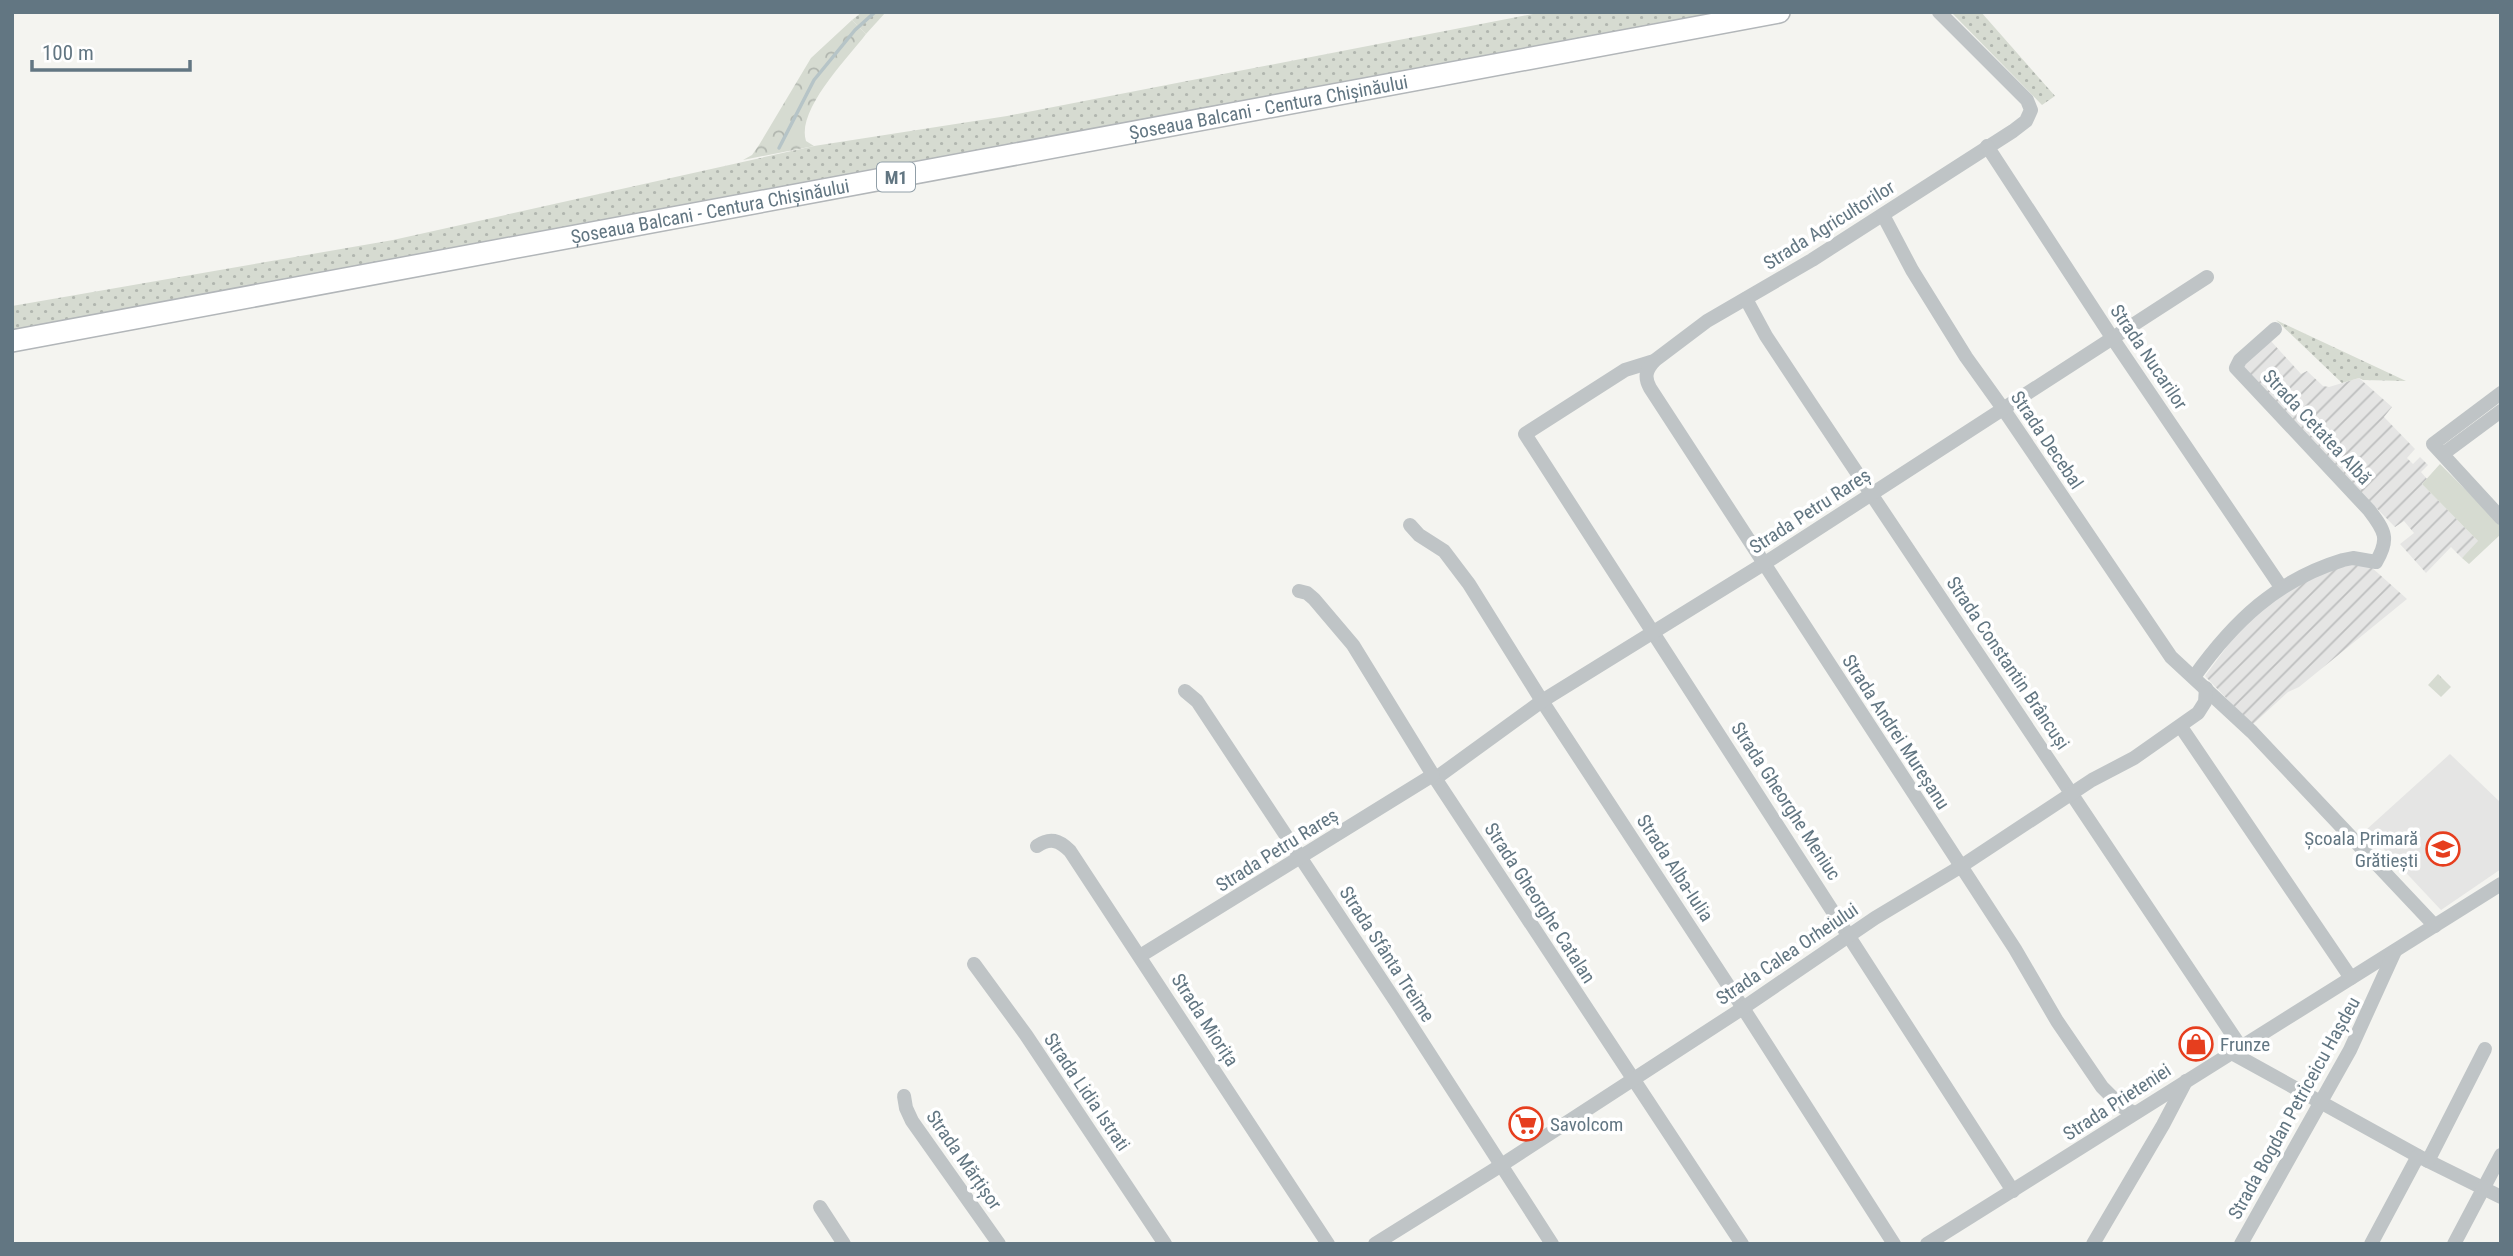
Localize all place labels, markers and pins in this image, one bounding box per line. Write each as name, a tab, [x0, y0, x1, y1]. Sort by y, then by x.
place label: Școala Primară Grătiești	[2304, 827, 2418, 872]
school or university icon: Școala Primară Grătiești	[2424, 830, 2462, 868]
shop icon: Frunze	[2177, 1025, 2215, 1063]
place label: Frunze	[2220, 1033, 2270, 1056]
supermarket icon: Savolcom	[1507, 1105, 1545, 1143]
place label: Savolcom	[1550, 1113, 1623, 1136]

